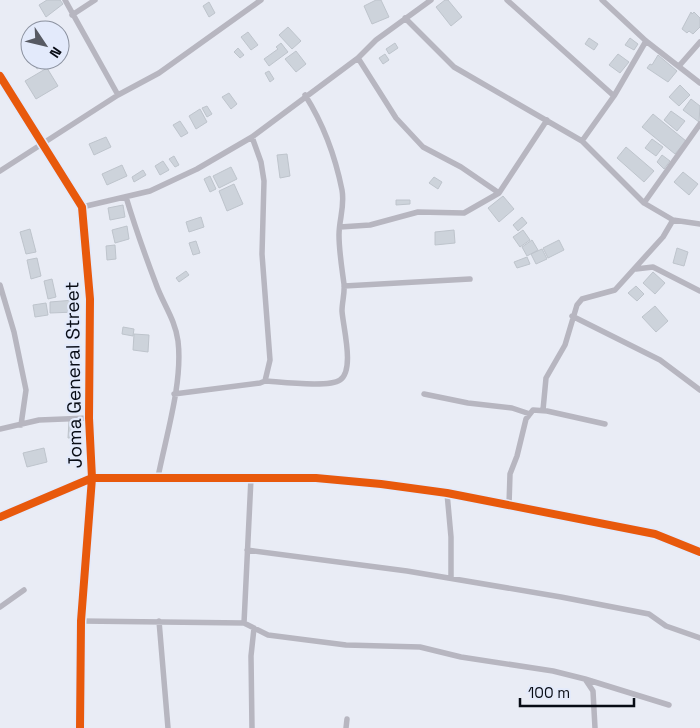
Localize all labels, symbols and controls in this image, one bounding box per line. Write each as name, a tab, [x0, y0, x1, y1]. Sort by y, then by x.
north arrow	[20, 20, 70, 70]
text: N	[46, 43, 66, 61]
street label: Joma General Street	[59, 281, 88, 469]
scale bar	[520, 676, 634, 708]
text: 100 m	[528, 683, 570, 702]

